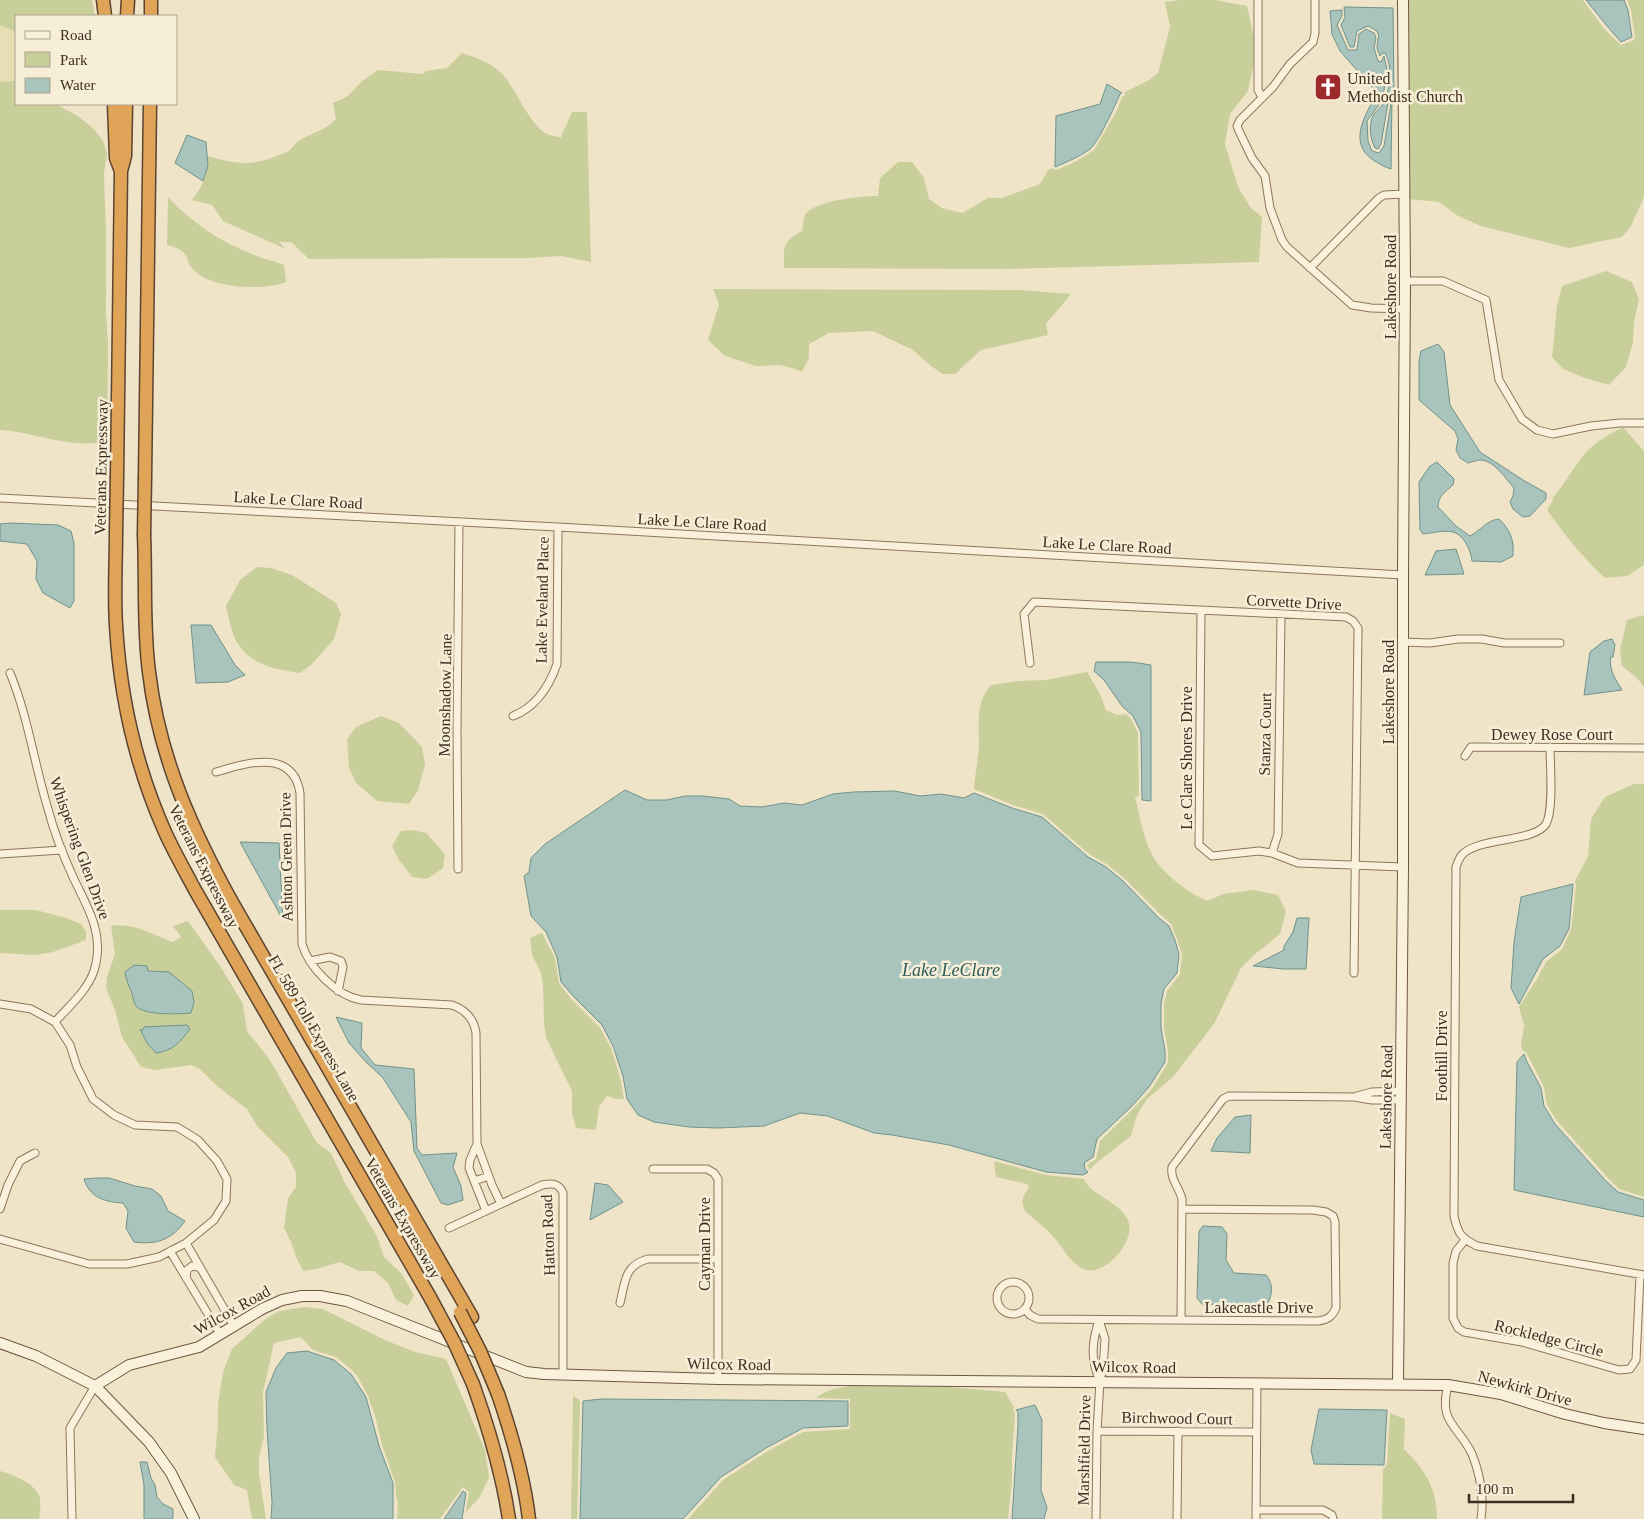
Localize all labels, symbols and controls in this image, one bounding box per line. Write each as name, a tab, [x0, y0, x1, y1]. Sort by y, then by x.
legend	[15, 15, 178, 105]
text: Road	[60, 27, 92, 43]
text: Park	[60, 52, 88, 68]
place label: United Methodist Church	[1347, 70, 1463, 105]
church icon: United Methodist Church	[1313, 72, 1343, 102]
text: Water	[60, 77, 95, 93]
street label: Lakeshore Road	[1382, 235, 1399, 339]
street label: Veterans Expressway	[91, 399, 112, 535]
street label: Lake Le Clare Road	[233, 488, 363, 512]
street label: Lake Le Clare Road	[637, 510, 767, 534]
street label: Lake Le Clare Road	[1042, 533, 1172, 557]
street label: Lake Eveland Place	[532, 536, 552, 664]
street label: Corvette Drive	[1246, 591, 1342, 613]
street label: Moonshadow Lane	[435, 633, 455, 757]
street label: Lakeshore Road	[1380, 640, 1397, 744]
street label: Le Clare Shores Drive	[1178, 686, 1195, 830]
street label: Stanza Court	[1256, 692, 1274, 776]
street label: Dewey Rose Court	[1491, 726, 1613, 744]
street label: Whispering Glen Drive	[45, 775, 114, 922]
street label: Ashton Green Drive	[276, 792, 296, 922]
street label: Veterans Expressway	[165, 801, 243, 931]
street label: FL 589 Toll Express Lane	[264, 952, 363, 1105]
water label: Lake LeClare	[901, 960, 1000, 980]
street label: Foothill Drive	[1433, 1010, 1450, 1102]
street label: Lakeshore Road	[1377, 1045, 1395, 1149]
street label: Veterans Expressway	[361, 1155, 444, 1282]
street label: Hatton Road	[538, 1194, 558, 1276]
street label: Cayman Drive	[696, 1197, 714, 1291]
street label: Wilcox Road	[191, 1282, 273, 1338]
street label: Lakecastle Drive	[1205, 1299, 1313, 1316]
street label: Rockledge Circle	[1493, 1316, 1605, 1361]
street label: Wilcox Road	[687, 1355, 771, 1373]
street label: Wilcox Road	[1092, 1358, 1176, 1376]
street label: Newkirk Drive	[1476, 1367, 1574, 1409]
street label: Marshfield Drive	[1075, 1395, 1093, 1505]
street label: Birchwood Court	[1121, 1409, 1233, 1427]
scale bar	[1469, 1472, 1573, 1504]
text: 100 m	[1476, 1481, 1514, 1497]

